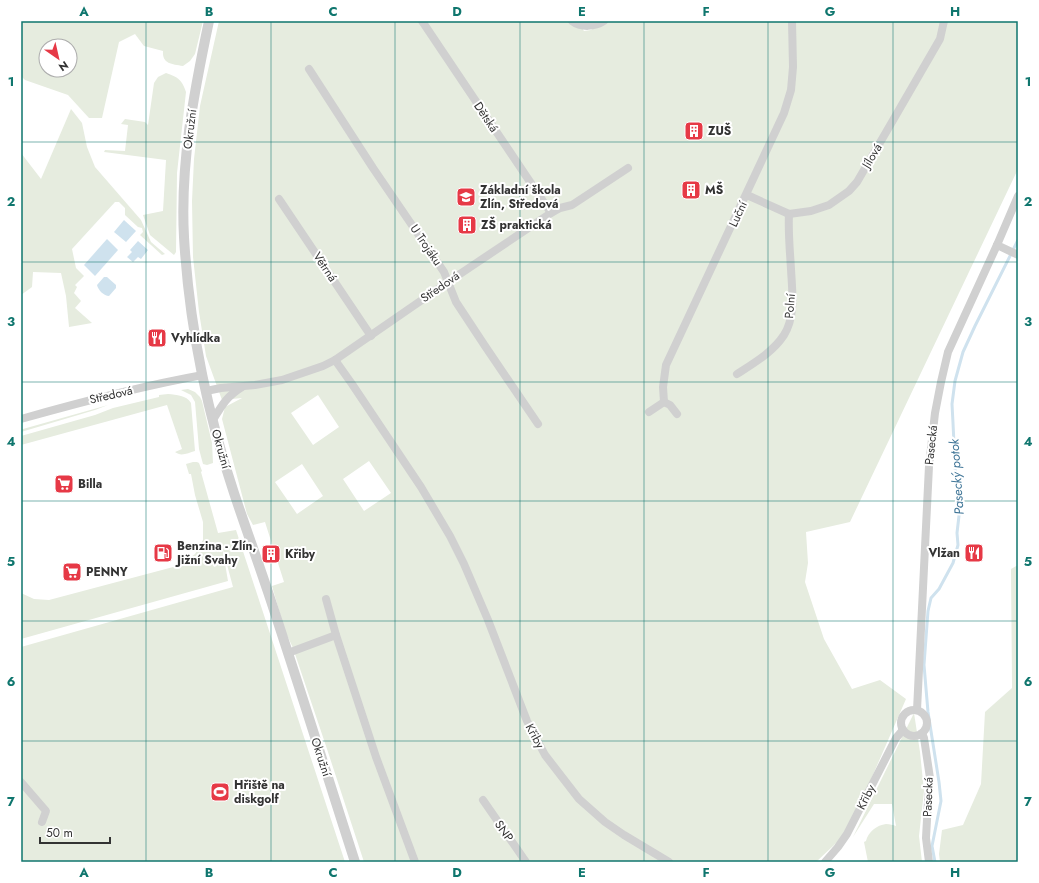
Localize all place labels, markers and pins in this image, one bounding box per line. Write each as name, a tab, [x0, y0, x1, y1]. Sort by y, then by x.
building icon: ZUŠ	[683, 120, 705, 142]
place label: ZUŠ	[708, 122, 732, 140]
building icon: MŠ	[680, 179, 702, 201]
place label: Základní škola Zlín, Středová	[480, 181, 561, 213]
place label: MŠ	[705, 181, 724, 199]
school or university icon: Základní škola Zlín, Středová	[455, 186, 477, 208]
building icon: ZŠ praktická	[456, 214, 478, 236]
place label: ZŠ praktická	[481, 216, 552, 234]
restaurant icon: Vyhlídka	[146, 327, 168, 349]
place label: Vyhlídka	[170, 329, 220, 347]
supermarket icon: Billa	[53, 473, 75, 495]
place label: Billa	[78, 475, 102, 493]
place label: Benzina - Zlín, Jižní Svahy	[175, 537, 256, 569]
fuel station icon: Benzina - Zlín, Jižní Svahy	[152, 542, 174, 564]
restaurant icon: Vlžan	[963, 542, 985, 564]
building icon: Křiby	[260, 543, 282, 565]
place label: Vlžan	[927, 544, 960, 562]
place label: Křiby	[285, 545, 316, 563]
supermarket icon: PENNY	[61, 561, 83, 583]
place label: PENNY	[86, 563, 128, 581]
place label: Hřiště na diskgolf	[234, 776, 285, 808]
sports icon: Hřiště na diskgolf	[209, 781, 231, 803]

